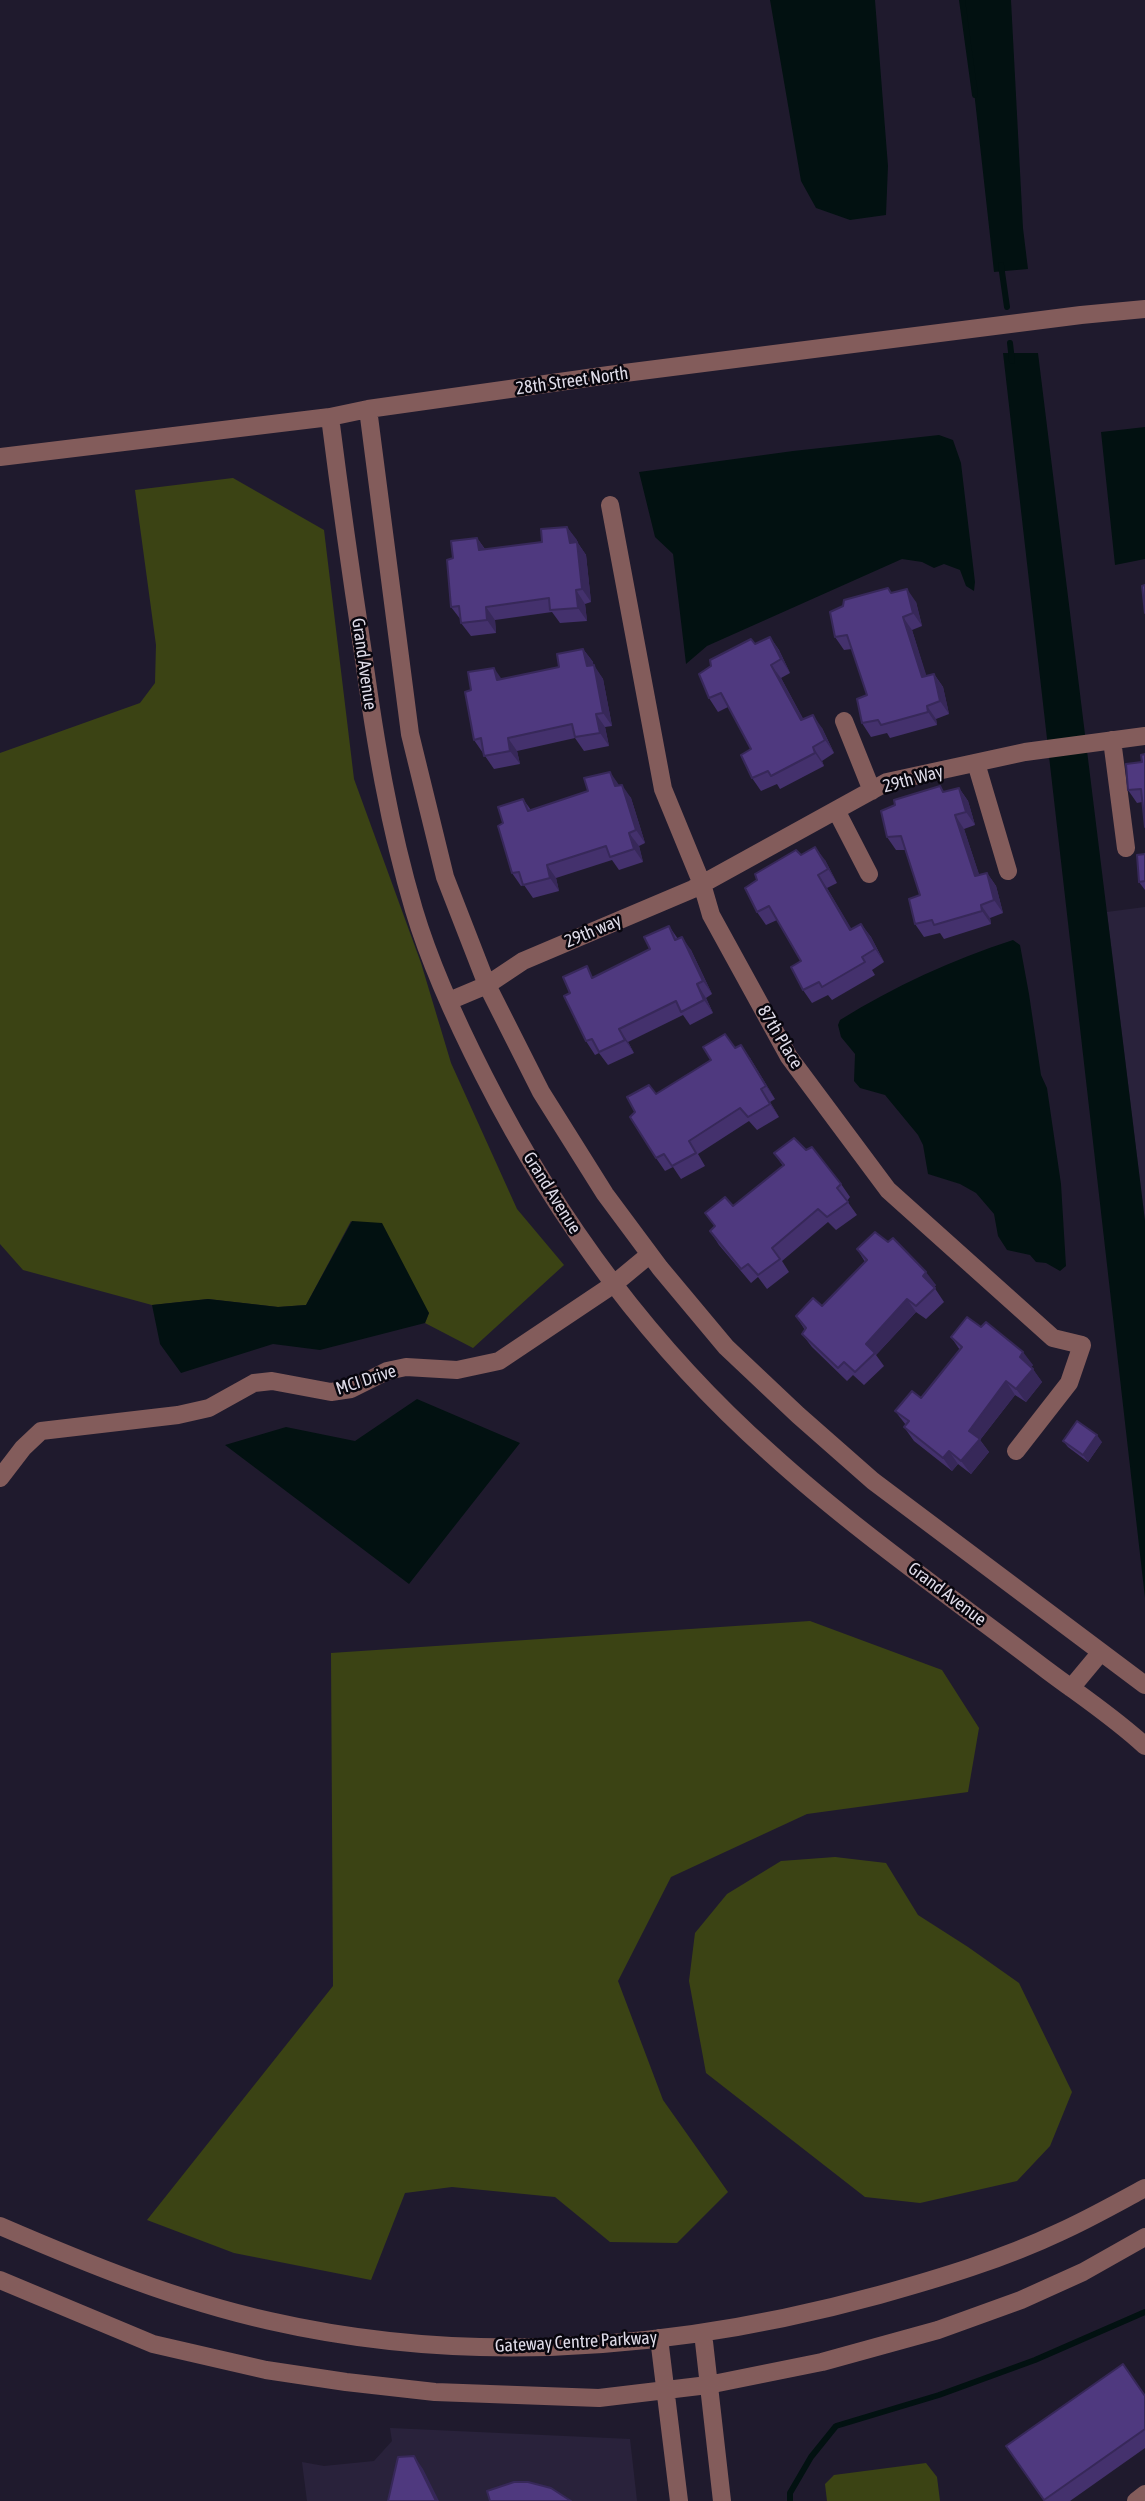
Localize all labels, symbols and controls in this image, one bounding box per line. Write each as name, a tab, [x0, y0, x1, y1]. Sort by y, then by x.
street label: 28th Street North	[514, 362, 630, 400]
street label: Grand Avenue	[347, 617, 381, 711]
street label: 29th Way	[880, 761, 946, 797]
street label: 29th way	[561, 909, 625, 953]
street label: 87th Place	[753, 1001, 807, 1073]
street label: Grand Avenue	[518, 1148, 586, 1238]
street label: MCI Drive	[333, 1360, 399, 1400]
street label: Grand Avenue	[904, 1558, 990, 1630]
street label: Gateway Centre Parkway	[494, 2327, 658, 2357]

